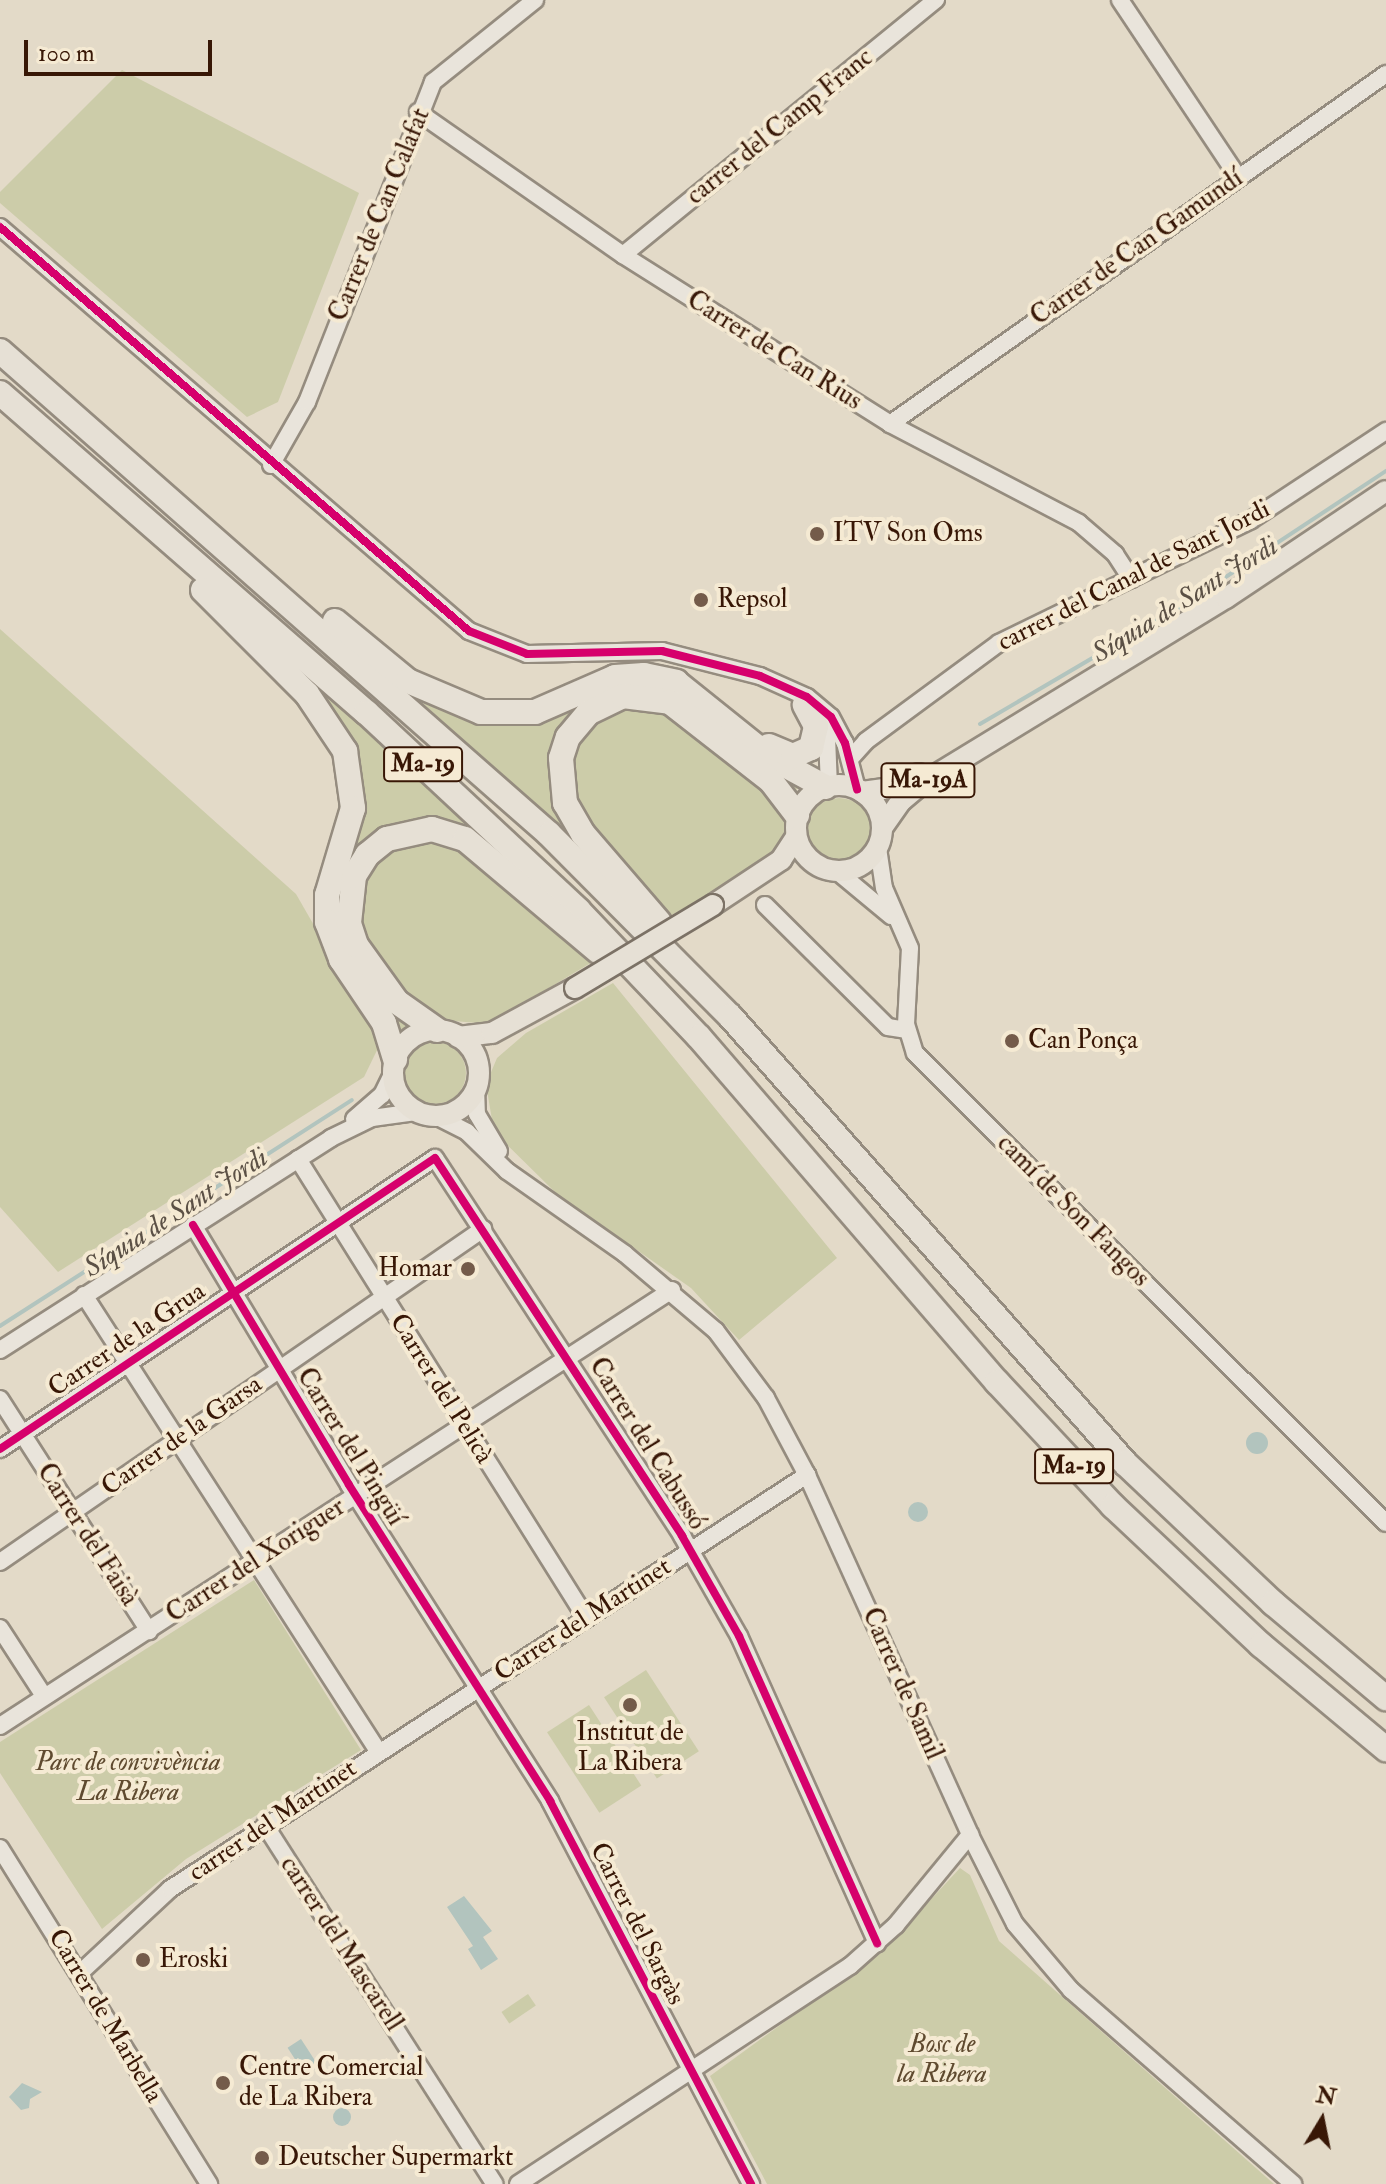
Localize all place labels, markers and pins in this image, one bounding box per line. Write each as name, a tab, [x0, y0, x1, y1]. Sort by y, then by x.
place label: ITV Son Oms	[833, 518, 983, 550]
marker: ITV Son Oms	[808, 525, 826, 543]
place label: Repsol	[717, 584, 787, 616]
marker: Repsol	[692, 591, 710, 609]
place label: Can Ponça	[1028, 1025, 1138, 1057]
marker: Can Ponça	[1003, 1032, 1021, 1050]
place label: Homar	[378, 1253, 452, 1285]
marker: Homar	[459, 1260, 477, 1278]
marker: Institut de La Ribera	[621, 1696, 639, 1714]
place label: Institut de La Ribera	[576, 1717, 684, 1778]
place label: Eroski	[159, 1944, 228, 1976]
marker: Eroski	[134, 1951, 152, 1969]
place label: Centre Comercial de La Ribera	[239, 2052, 423, 2114]
marker: Centre Comercial de La Ribera	[214, 2074, 232, 2092]
place label: Deutscher Supermarkt	[278, 2142, 513, 2174]
marker: Deutscher Supermarkt	[253, 2149, 271, 2167]

